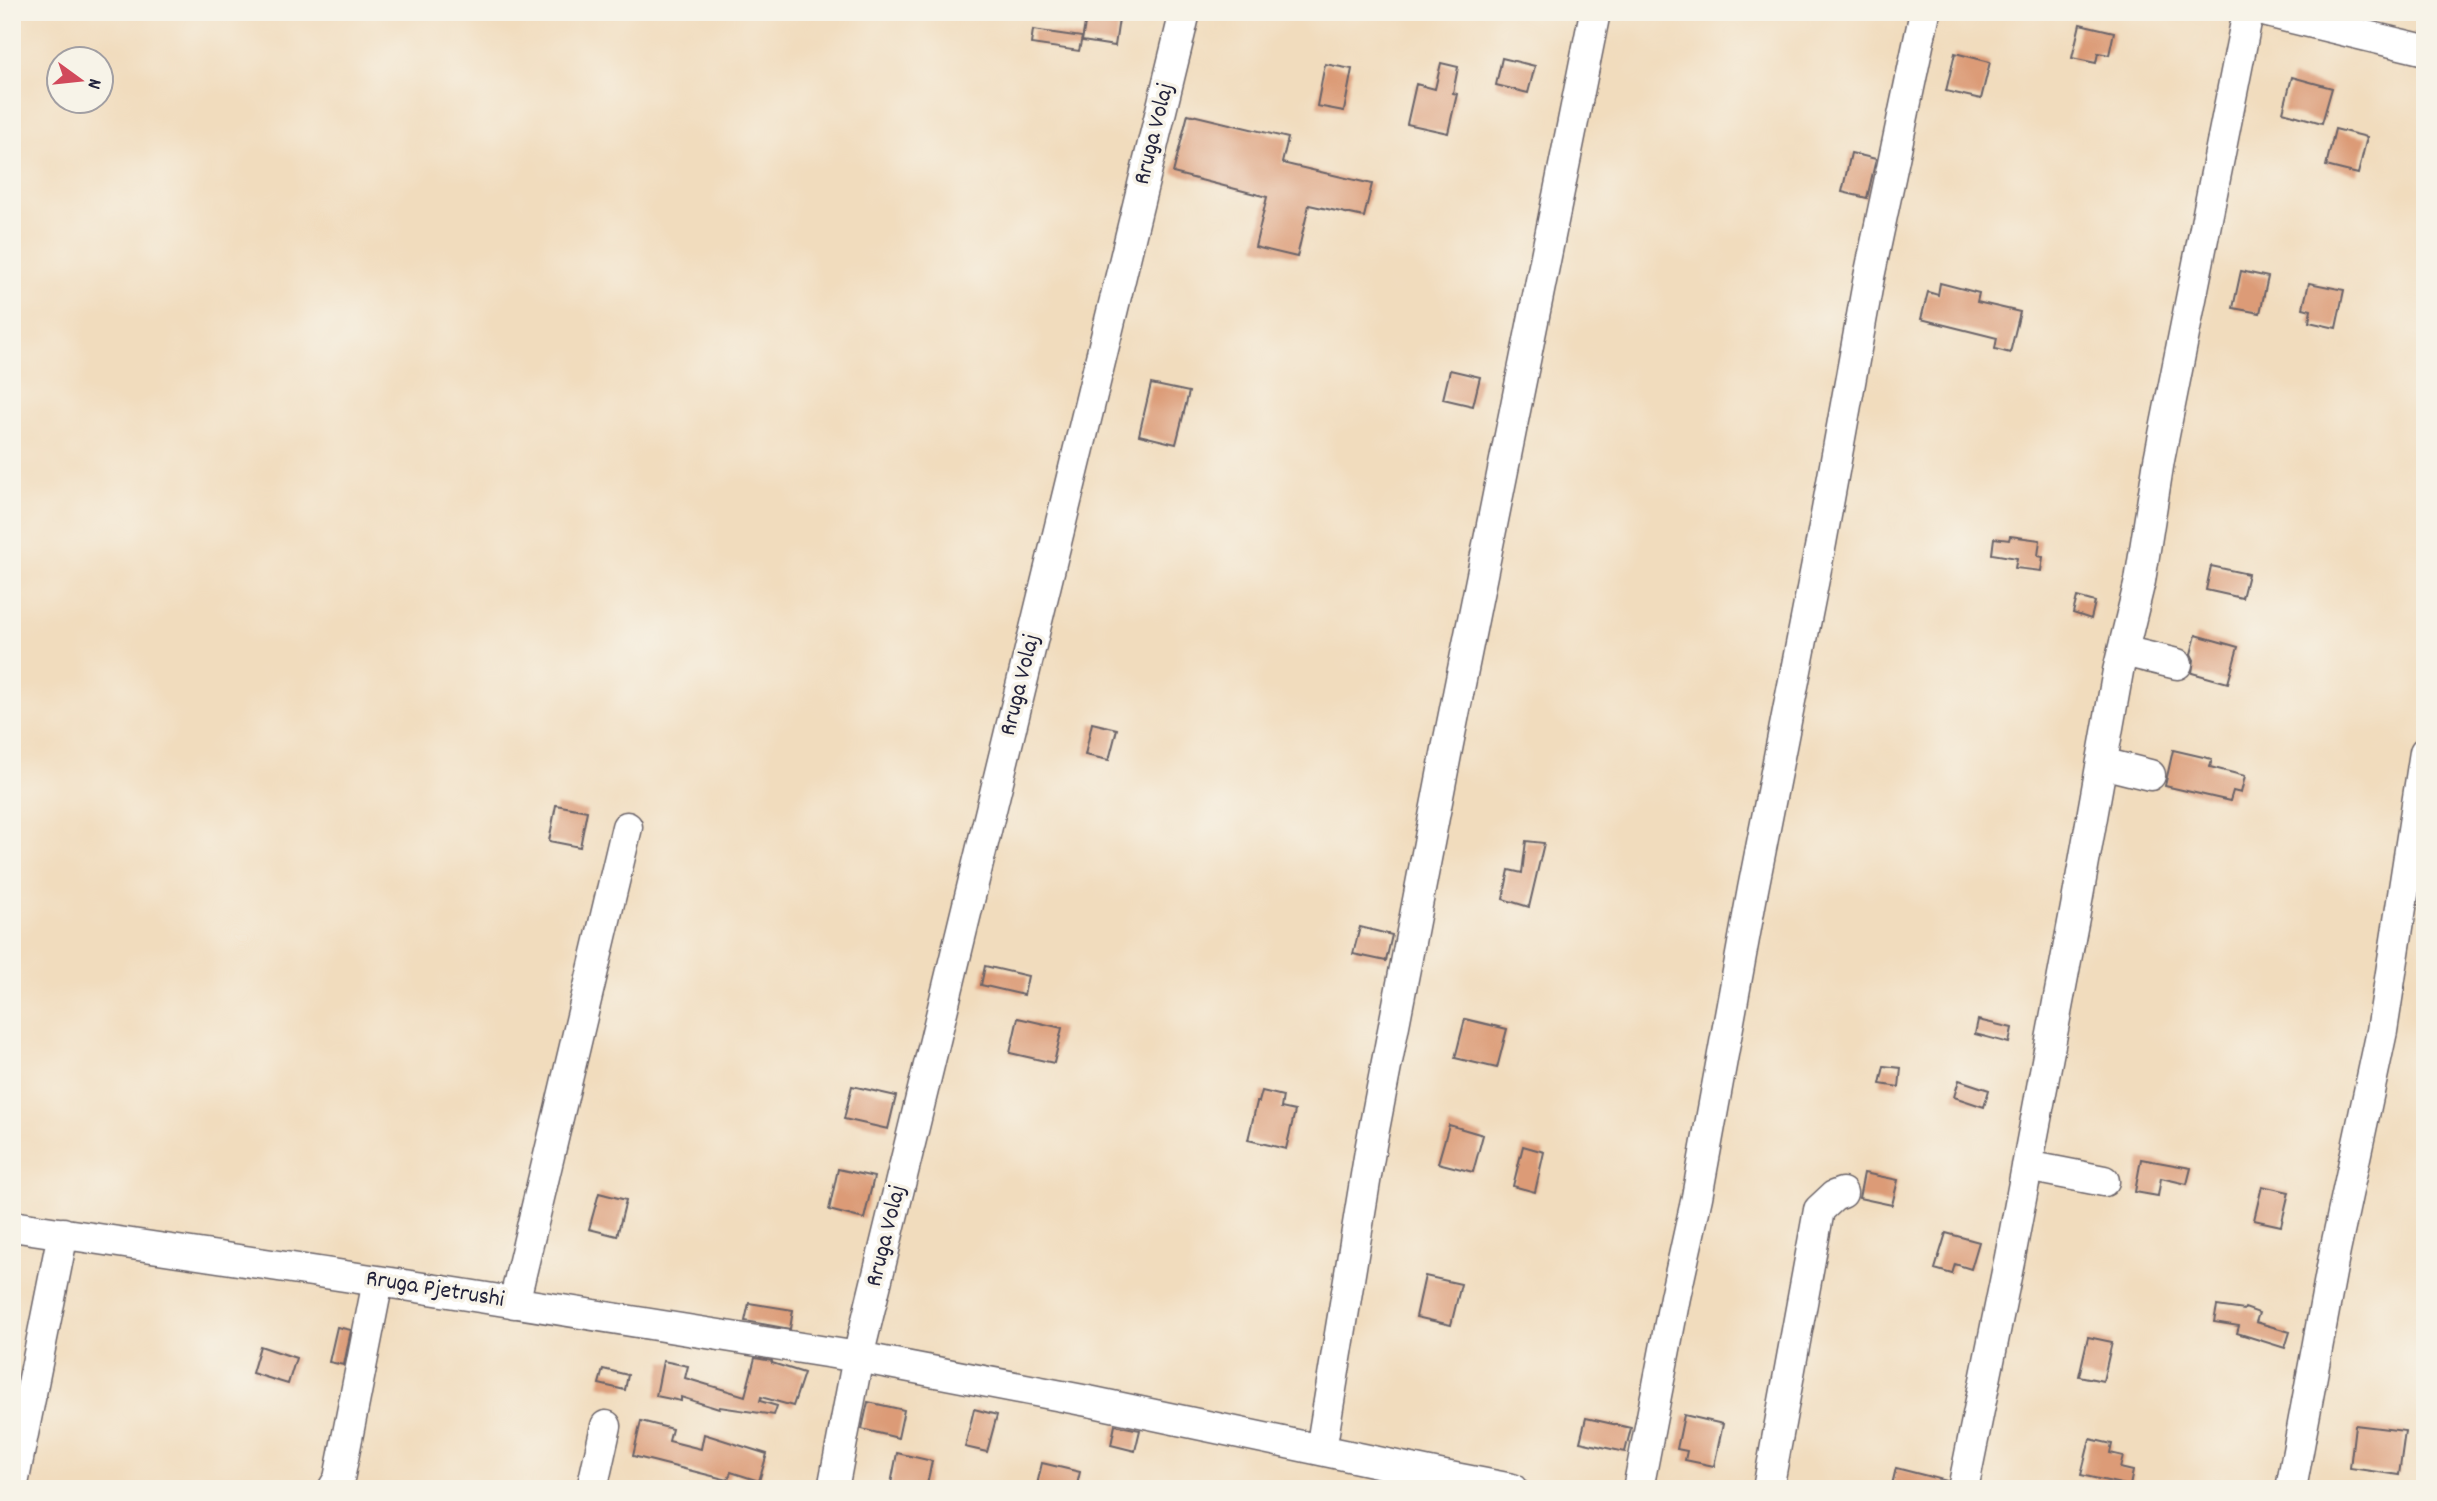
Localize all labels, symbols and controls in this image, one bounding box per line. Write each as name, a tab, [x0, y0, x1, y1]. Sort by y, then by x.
north arrow	[46, 46, 116, 116]
text: N	[79, 75, 107, 92]
street label: Rruga Volaj	[1126, 80, 1184, 188]
street label: Rruga Volaj	[992, 631, 1050, 739]
street label: Rruga Volaj	[858, 1182, 916, 1290]
street label: Rruga Pjetrushi	[363, 1262, 507, 1318]

